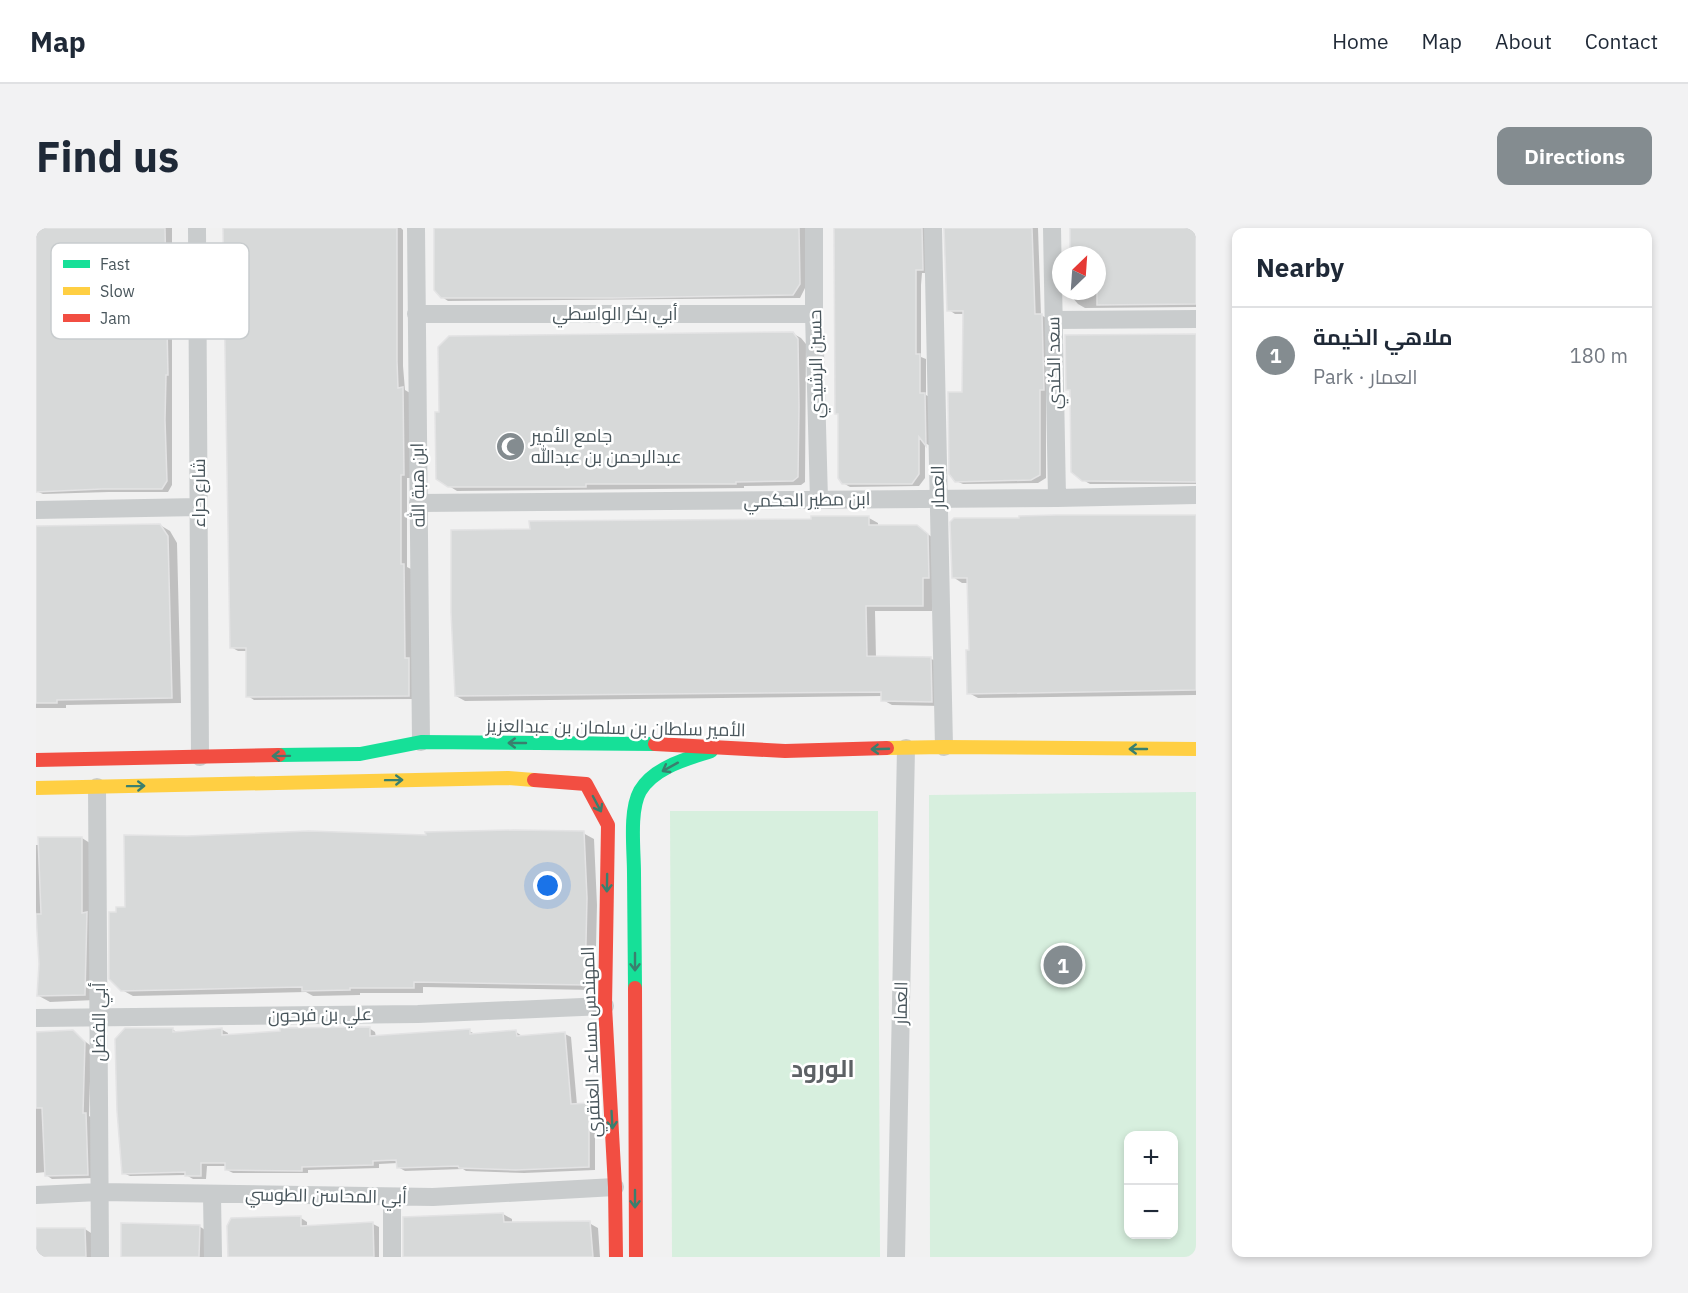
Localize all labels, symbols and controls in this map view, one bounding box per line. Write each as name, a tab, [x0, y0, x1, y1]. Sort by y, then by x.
text: Map	[30, 23, 86, 60]
text: Home	[1332, 27, 1389, 55]
text: Map	[1422, 27, 1462, 55]
text: About	[1495, 27, 1552, 55]
text: Contact	[1585, 27, 1658, 55]
button: Directions	[1497, 127, 1652, 185]
text: Find us	[36, 129, 179, 184]
legend	[51, 243, 249, 339]
north arrow	[1052, 246, 1106, 300]
text: Nearby	[1256, 250, 1344, 284]
text: Fast	[100, 254, 130, 274]
text: Slow	[100, 281, 135, 301]
street label: أبي بكر الواسطي	[552, 302, 678, 328]
text: Jam	[100, 308, 131, 328]
street label: حسين الرشيدي	[803, 309, 831, 419]
street label: سعد الكندي	[1041, 316, 1069, 410]
text: ملاهي الخيمة	[1313, 322, 1453, 351]
text: 1	[1270, 342, 1282, 369]
text: 180 m	[1570, 342, 1628, 369]
text: Park · العمار	[1313, 363, 1418, 390]
place label: جامع الأمير عبدالرحمن بن عبدالله	[530, 424, 682, 468]
mosque icon: جامع الأمير عبدالرحمن بن عبدالله	[494, 430, 526, 462]
street label: ابن هبة الله	[405, 443, 430, 527]
street label: شارع حراء	[187, 458, 211, 528]
street label: العمار	[926, 465, 949, 510]
street label: ابن مطير الحكمي	[743, 487, 871, 515]
street label: الأمير سلطان بن سلمان بن عبدالعزيز	[485, 714, 746, 741]
one-way arrow	[507, 737, 527, 749]
one-way arrow	[870, 743, 890, 755]
one-way arrow	[1128, 743, 1148, 755]
one-way arrow	[272, 750, 292, 762]
one-way arrow	[662, 762, 679, 774]
one-way arrow	[384, 775, 404, 786]
one-way arrow	[126, 780, 146, 792]
one-way arrow	[592, 795, 603, 813]
your location	[533, 871, 562, 900]
one-way arrow	[601, 873, 613, 893]
pin: 1	[1044, 942, 1082, 988]
street label: المهندس مساعد العنقري	[576, 946, 608, 1138]
one-way arrow	[629, 951, 641, 971]
street label: العمار	[889, 981, 912, 1026]
street label: أبي الفضل	[87, 982, 113, 1062]
street label: علي بن فرحون	[268, 1002, 372, 1030]
district label: الورود	[791, 1052, 855, 1084]
one-way arrow	[606, 1110, 617, 1130]
map controls	[1124, 1131, 1178, 1239]
button: +	[1124, 1131, 1178, 1185]
street label: أبي المحاسن الطوسي	[245, 1183, 407, 1211]
button: −	[1124, 1185, 1178, 1239]
one-way arrow	[629, 1188, 641, 1208]

